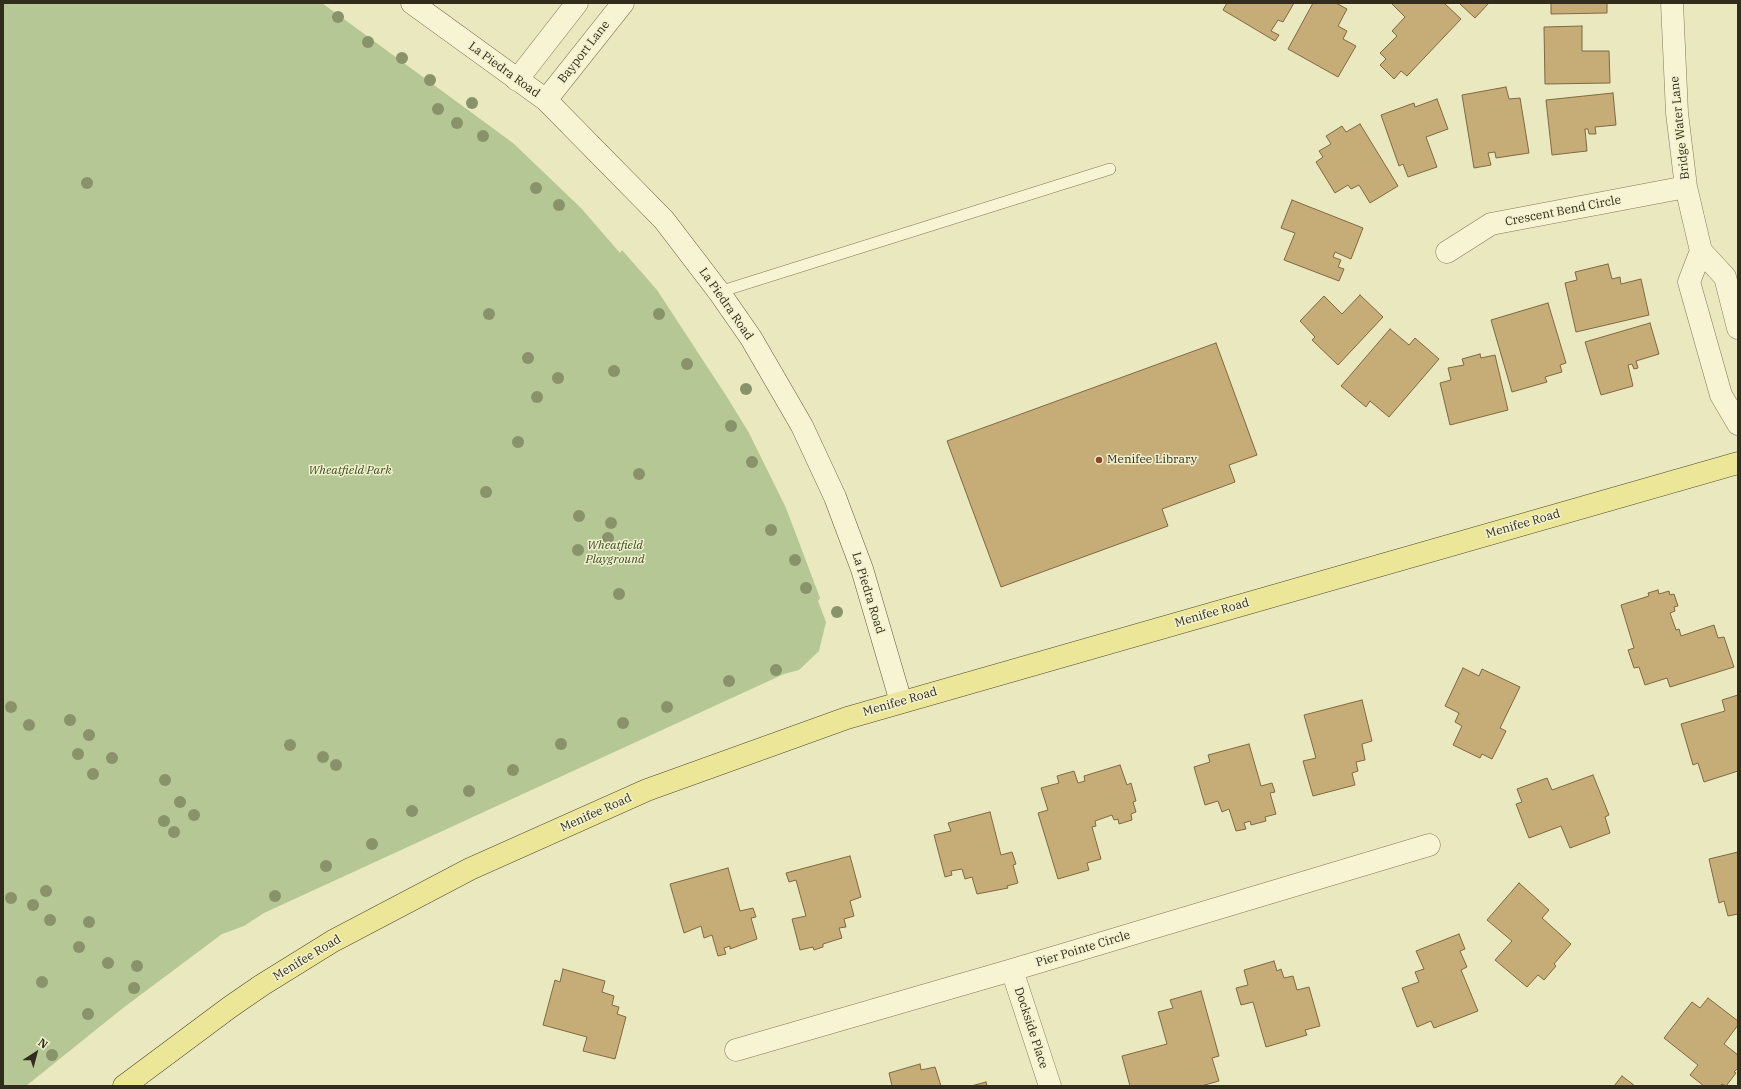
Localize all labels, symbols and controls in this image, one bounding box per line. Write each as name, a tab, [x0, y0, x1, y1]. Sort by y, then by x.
street label: Bayport Lane	[555, 18, 613, 86]
street label: La Piedra Road	[465, 39, 543, 101]
street label: Bridge Water Lane	[1667, 76, 1693, 180]
street label: Crescent Bend Circle	[1504, 193, 1622, 229]
street label: La Piedra Road	[696, 265, 756, 343]
place label: Menifee Library	[1107, 453, 1197, 467]
marker: Menifee Library	[1094, 455, 1104, 465]
park label: Wheatfield Park	[308, 464, 392, 478]
street label: Menifee Road	[1484, 507, 1562, 541]
park label: Wheatfield Playground	[586, 539, 644, 567]
street label: La Piedra Road	[849, 550, 887, 636]
street label: Menifee Road	[1173, 596, 1251, 630]
street label: Menifee Road	[861, 685, 939, 719]
street label: Menifee Road	[558, 791, 634, 835]
street label: Pier Pointe Circle	[1034, 928, 1132, 970]
street label: Menifee Road	[270, 932, 344, 984]
street label: Dockside Place	[1011, 985, 1051, 1071]
north arrow	[16, 1033, 56, 1073]
text: N	[35, 1035, 51, 1052]

